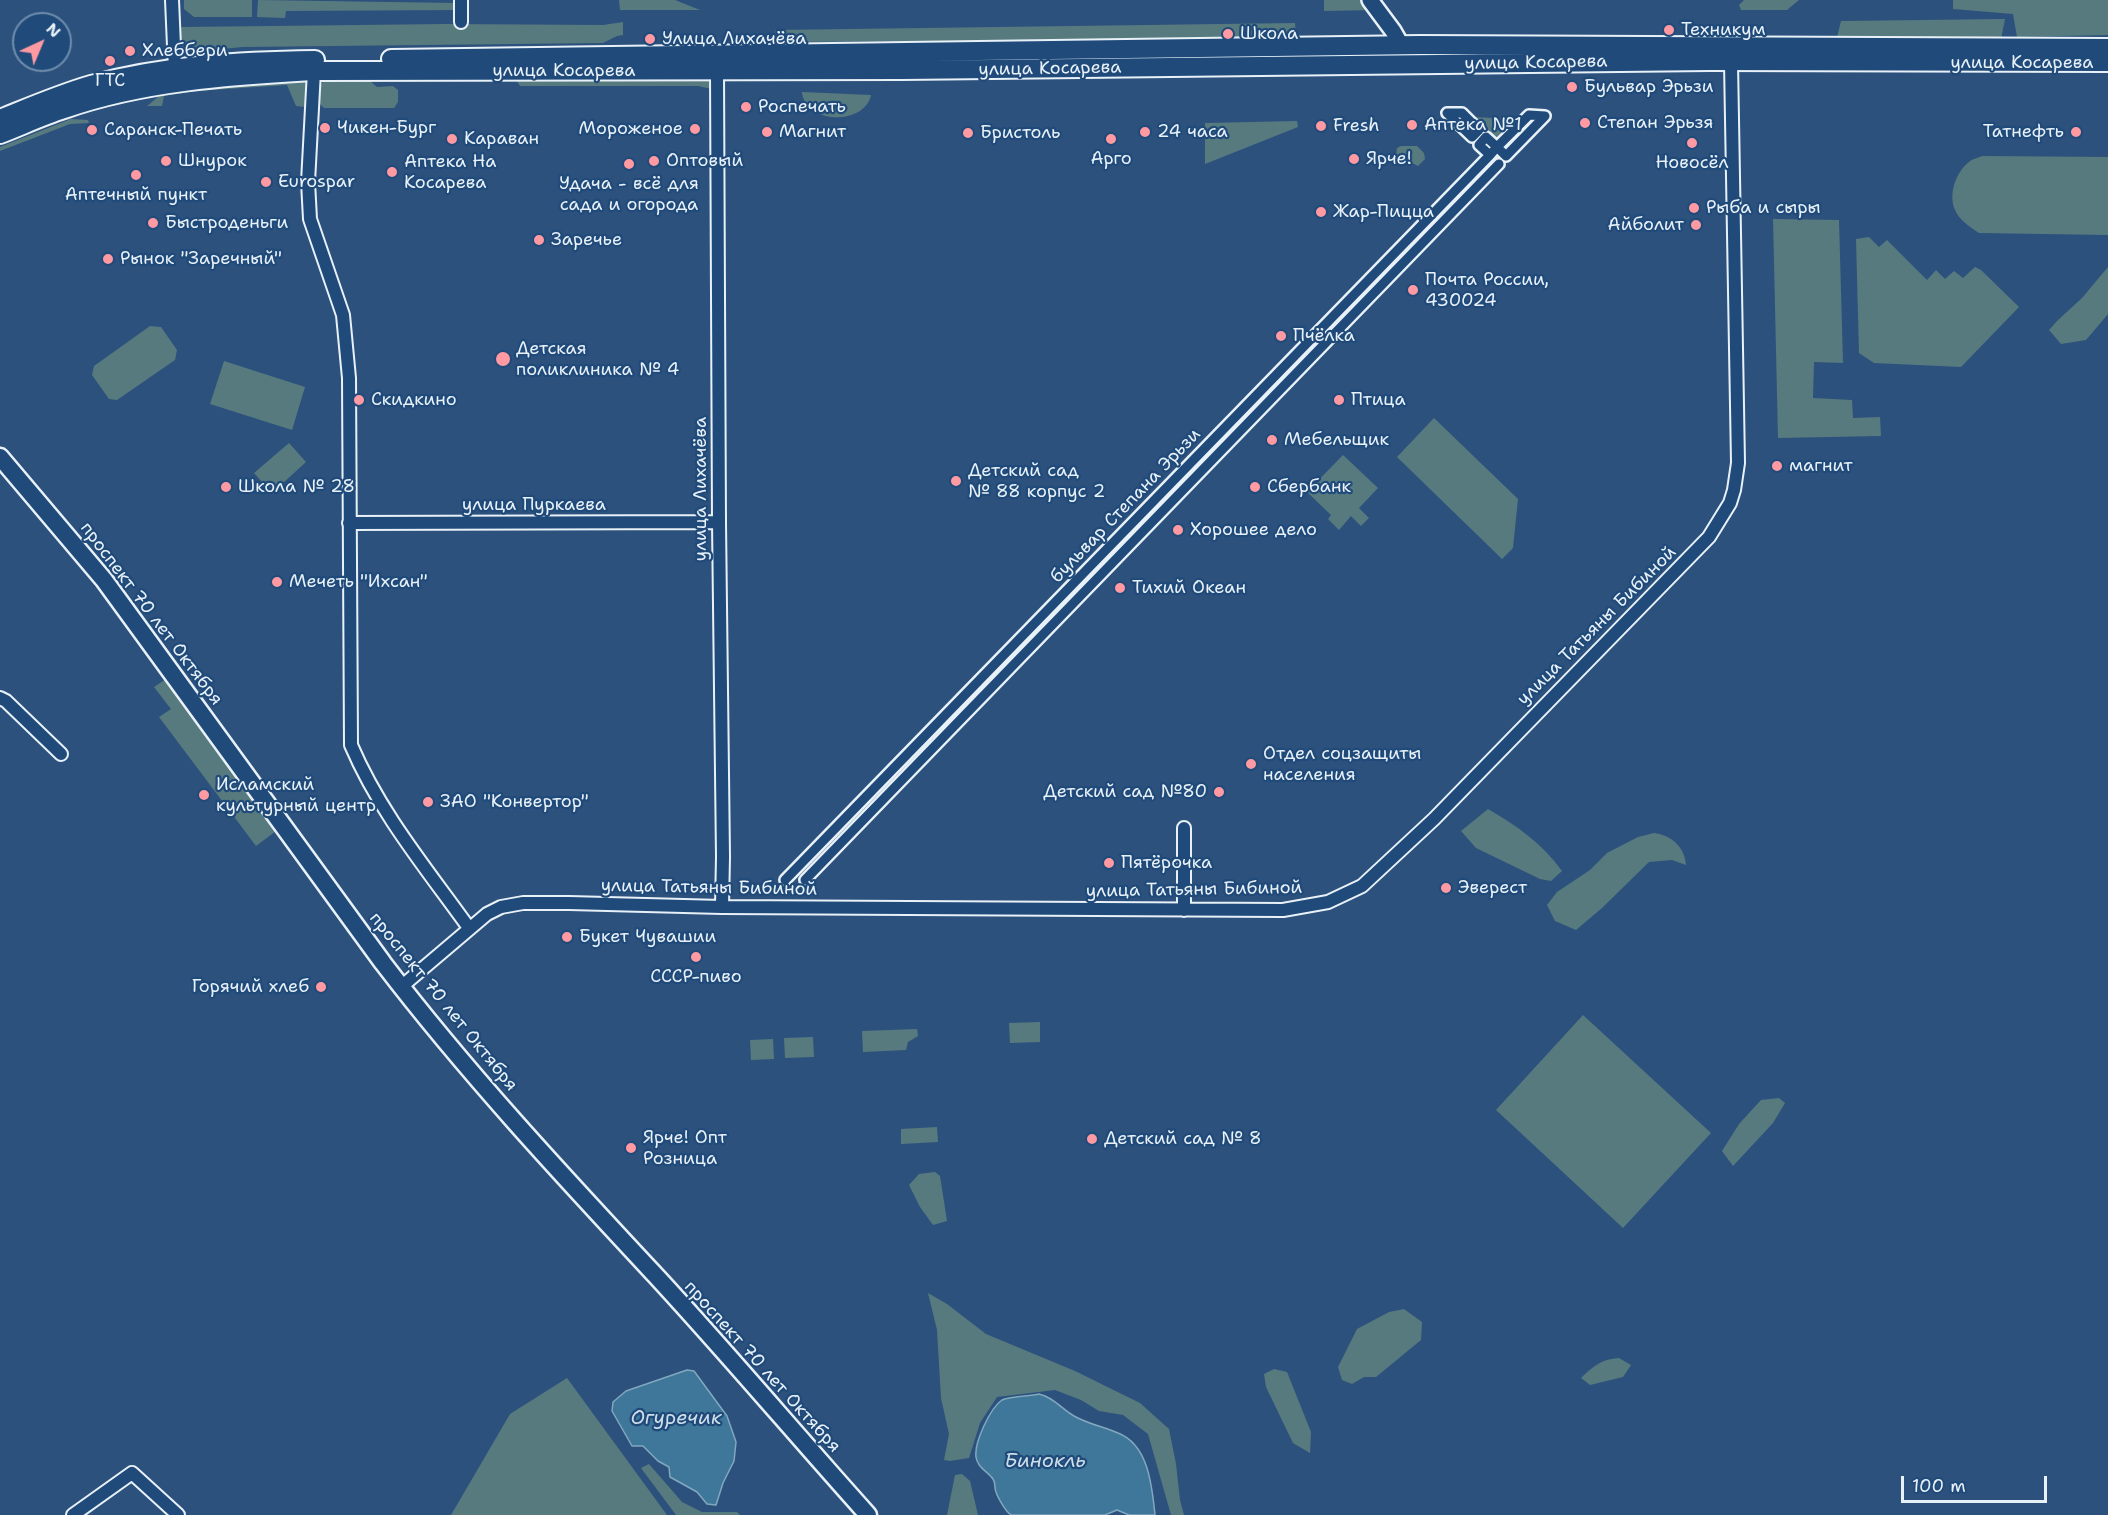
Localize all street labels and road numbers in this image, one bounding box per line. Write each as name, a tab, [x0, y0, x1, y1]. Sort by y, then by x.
street label: улица Косарева	[1464, 51, 1608, 75]
street label: улица Косарева	[1951, 52, 2093, 74]
street label: улица Косарева	[978, 57, 1122, 81]
street label: улица Косарева	[493, 60, 635, 82]
street label: улица Лихачёва	[690, 417, 712, 561]
street label: бульвар Степана Эрьзи	[1046, 424, 1206, 588]
street label: улица Пуркаева	[462, 494, 606, 516]
street label: проспект 70 лет Октября	[75, 518, 227, 710]
street label: улица Татьяны Бибиной	[1513, 542, 1681, 710]
street label: улица Татьяны Бибиной	[601, 875, 817, 901]
street label: улица Татьяны Бибиной	[1086, 877, 1302, 903]
street label: проспект 70 лет Октября	[364, 908, 522, 1096]
street label: проспект 70 лет Октября	[679, 1277, 845, 1457]

